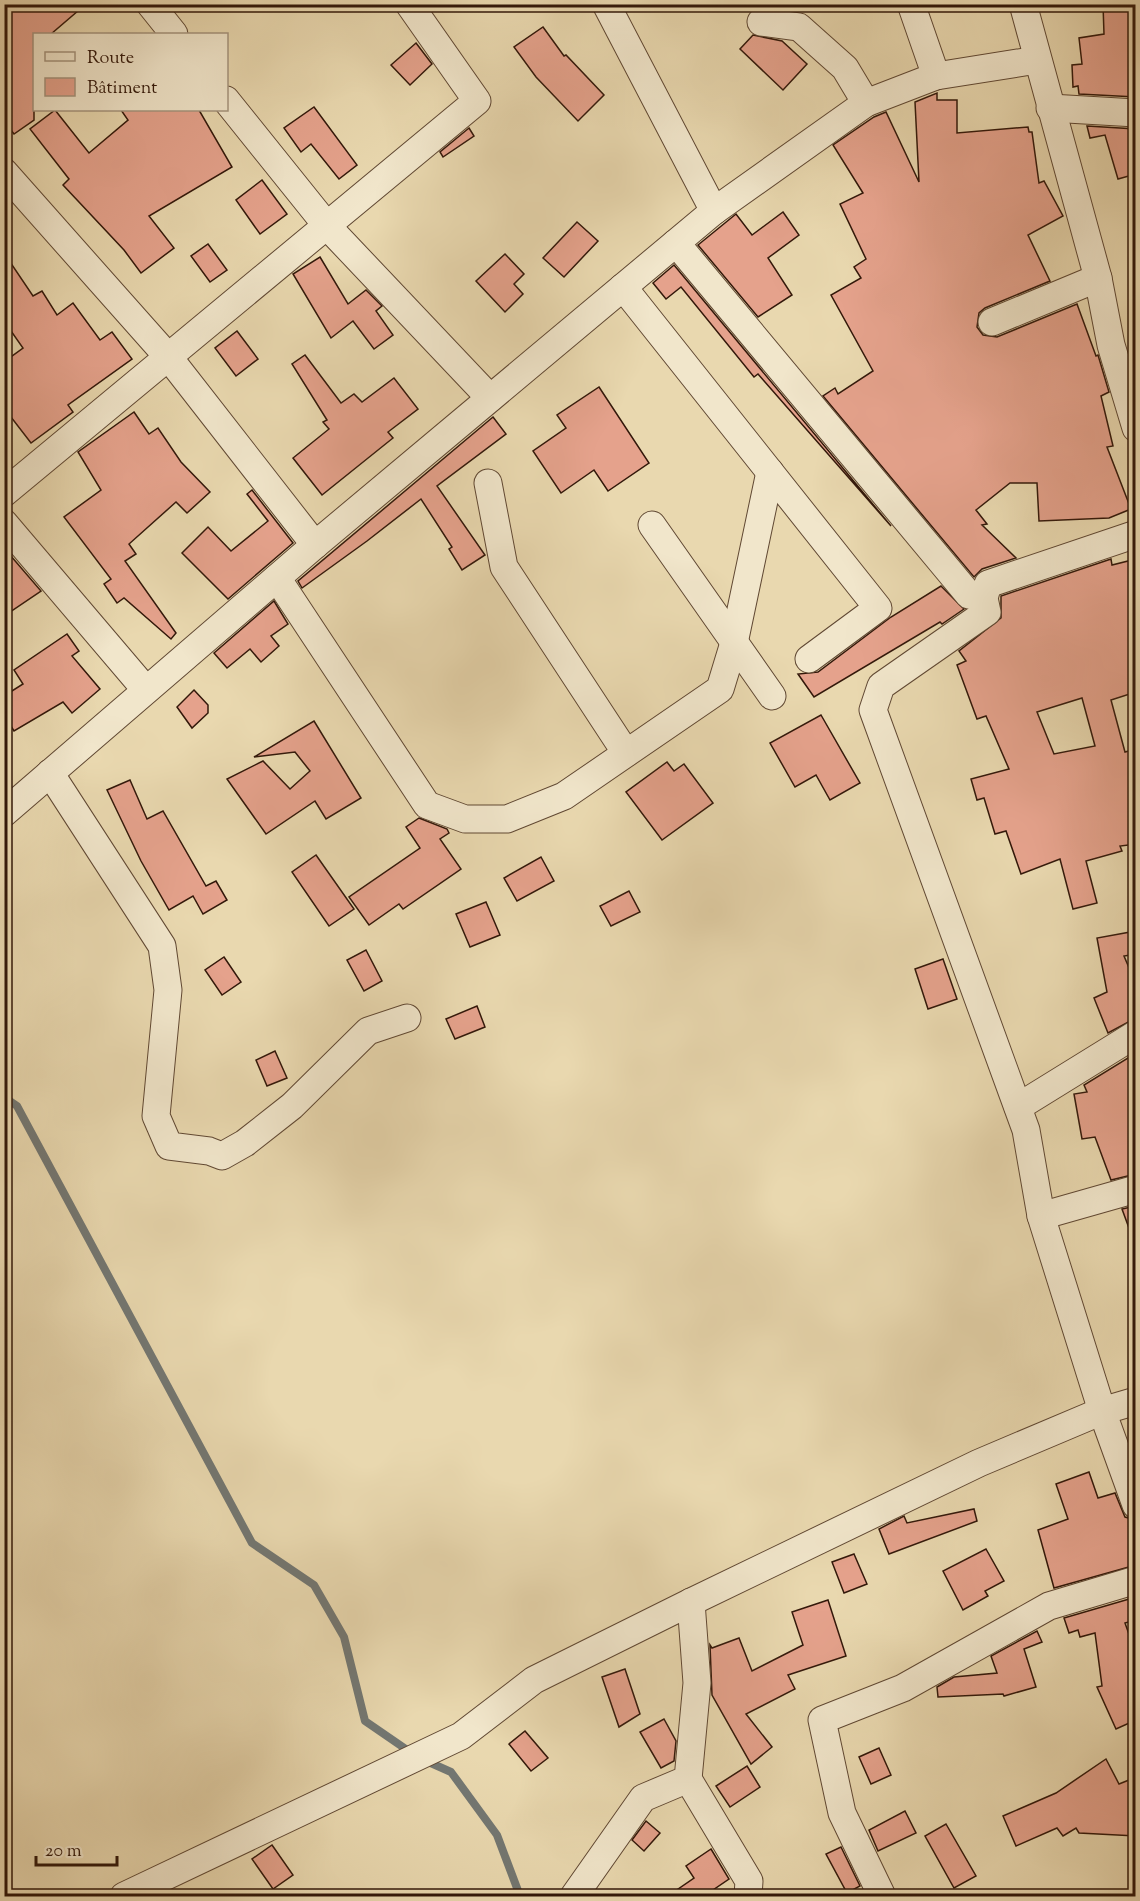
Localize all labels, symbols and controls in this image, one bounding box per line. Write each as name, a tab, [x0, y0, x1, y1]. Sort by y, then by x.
legend	[33, 33, 228, 111]
text: Route	[87, 46, 134, 72]
text: Bâtiment	[87, 76, 157, 102]
scale bar	[36, 1829, 117, 1867]
text: 20 m	[45, 1839, 82, 1865]

